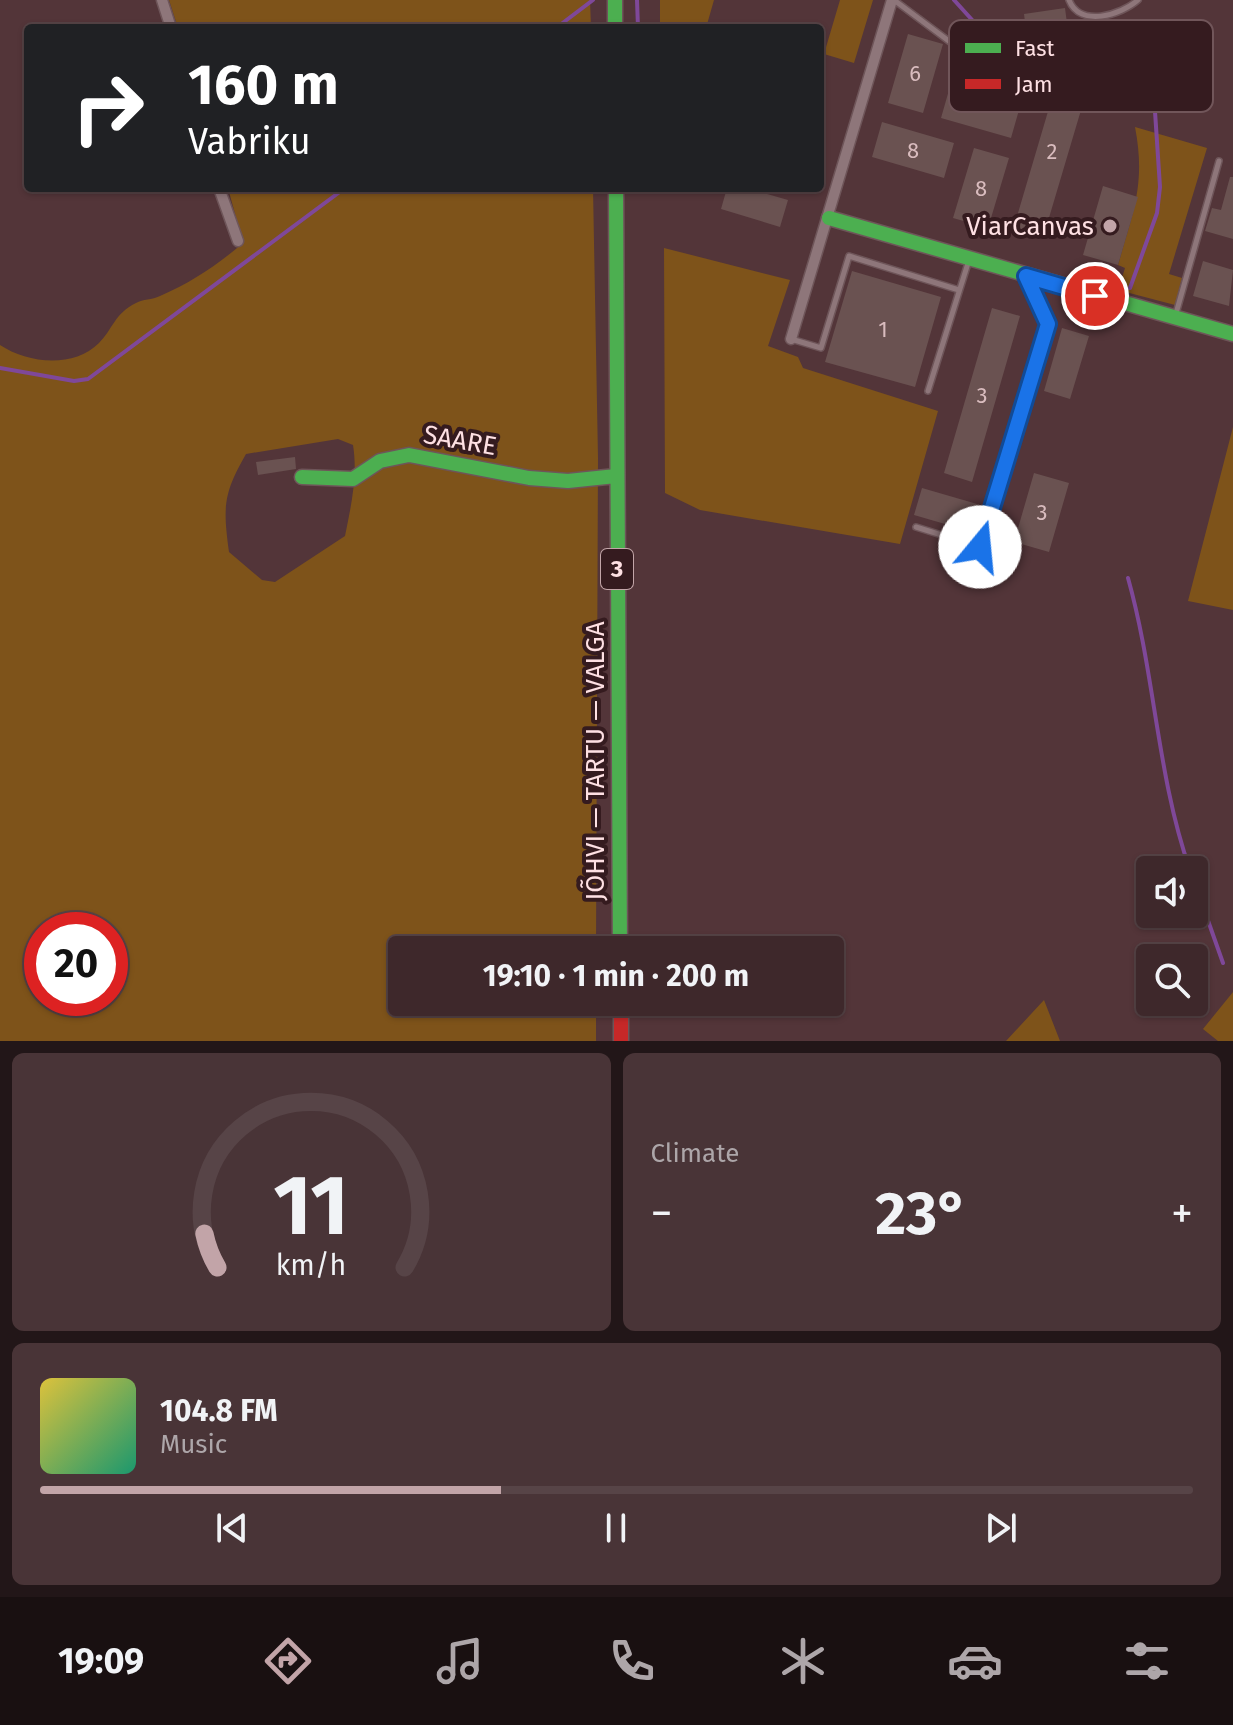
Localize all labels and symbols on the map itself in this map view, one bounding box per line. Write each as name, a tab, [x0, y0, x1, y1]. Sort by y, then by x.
legend	[949, 20, 1213, 112]
text: Fast	[1015, 35, 1055, 62]
house number: 6	[909, 60, 921, 87]
text: Jam	[1015, 71, 1053, 98]
house number: 8	[907, 137, 919, 164]
house number: 2	[1047, 138, 1057, 165]
house number: 8	[975, 175, 987, 202]
place label: ViarCanvas	[966, 211, 1094, 242]
marker: ViarCanvas	[1101, 217, 1119, 235]
pin	[1061, 262, 1129, 330]
house number: 1	[878, 316, 888, 343]
house number: 3	[977, 382, 987, 409]
street label: SAARE	[421, 419, 499, 462]
house number: 3	[1037, 499, 1047, 526]
position arrow	[938, 505, 1022, 589]
road number: 3	[601, 549, 633, 589]
street label: JÕHVI — TARTU — VALGA	[580, 621, 611, 901]
speed limit sign: 20	[24, 912, 128, 1016]

